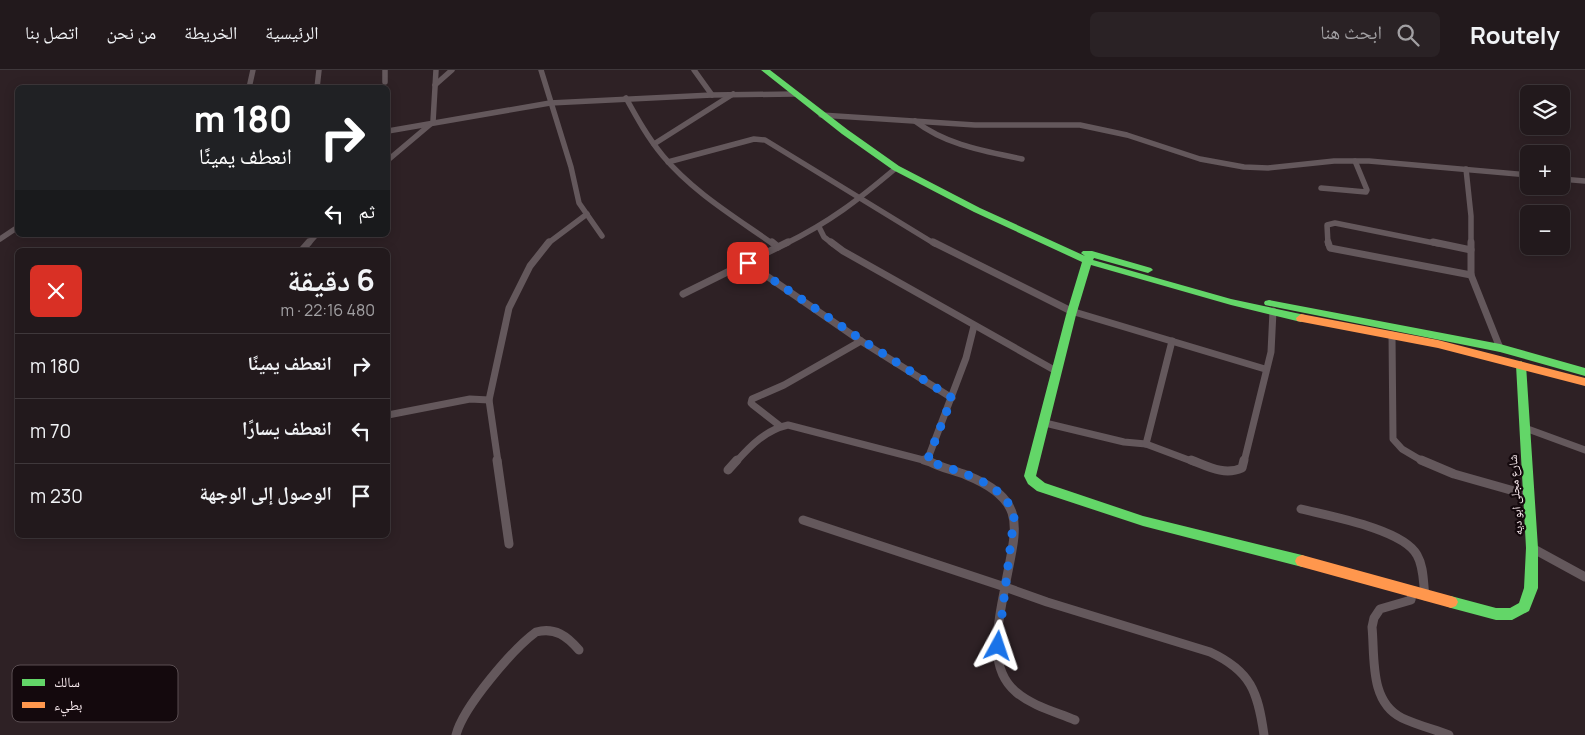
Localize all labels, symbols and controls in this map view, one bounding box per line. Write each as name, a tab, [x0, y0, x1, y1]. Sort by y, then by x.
search box	[1090, 12, 1440, 57]
text: Routely	[1470, 18, 1560, 51]
text: ابحث هنا	[1320, 19, 1382, 45]
text: اتصل بنا	[25, 20, 78, 44]
text: من نحن	[106, 20, 156, 44]
text: الخريطة	[184, 20, 237, 44]
text: الرئيسية	[265, 20, 319, 44]
icon: search	[1394, 21, 1422, 49]
map controls	[1520, 85, 1570, 255]
button: layers	[1520, 85, 1570, 135]
text: 180 m	[194, 95, 292, 143]
icon: right	[310, 105, 375, 170]
text: انعطف يمينًا	[199, 141, 292, 171]
button: +	[1520, 145, 1570, 195]
text: ثم	[358, 198, 375, 224]
icon: left	[320, 200, 348, 228]
button: −	[1520, 205, 1570, 255]
pin	[727, 242, 769, 284]
icon: arrive	[734, 249, 762, 277]
text: 6 دقيقة	[287, 259, 375, 300]
button: close	[30, 265, 82, 317]
text: 480 m · 22:16	[281, 299, 375, 321]
text: انعطف يمينًا	[248, 350, 332, 376]
icon: right	[347, 352, 375, 380]
text: 180 m	[30, 353, 80, 379]
text: انعطف يسارًا	[242, 415, 332, 441]
icon: left	[347, 417, 375, 445]
text: 70 m	[30, 418, 71, 444]
street label: شارع مجلى ابو ديه	[1504, 454, 1526, 536]
text: الوصول إلى الوجهة	[199, 480, 332, 506]
icon: arrive	[347, 482, 375, 510]
text: 230 m	[30, 483, 83, 509]
position arrow	[971, 619, 1023, 671]
legend	[12, 665, 178, 722]
text: سالك	[54, 672, 80, 691]
text: بطيء	[54, 695, 83, 717]

